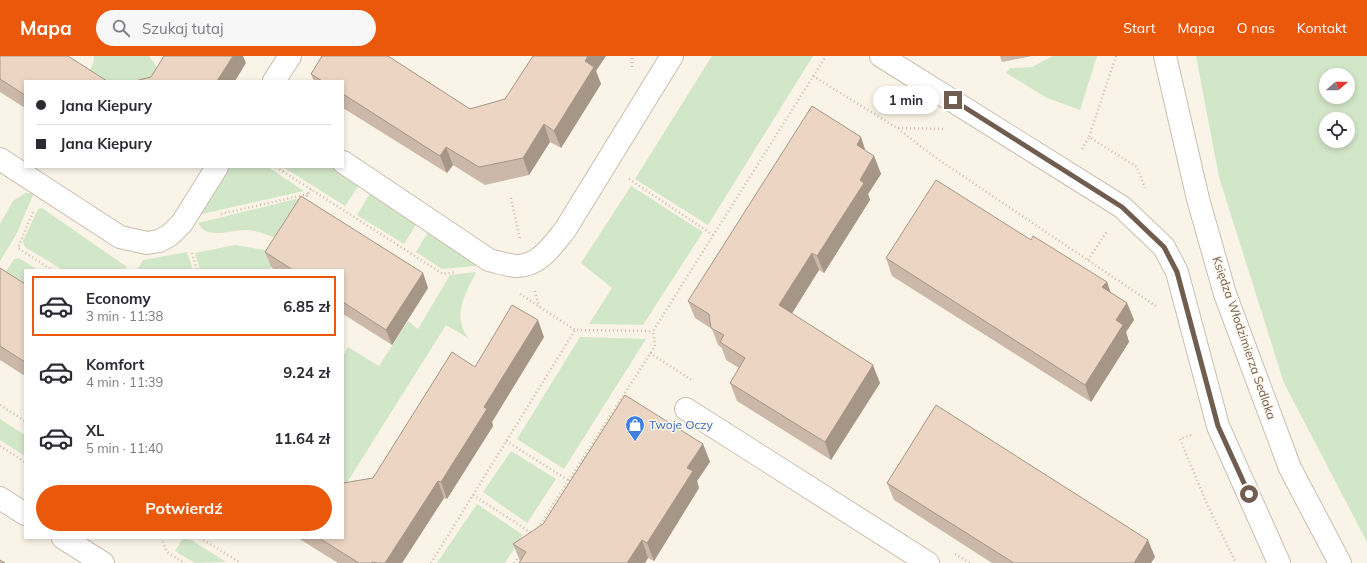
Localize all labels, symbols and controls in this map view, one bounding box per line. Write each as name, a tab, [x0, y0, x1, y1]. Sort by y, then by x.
search box	[96, 10, 376, 46]
text: Mapa	[20, 16, 72, 40]
icon: search	[110, 17, 132, 39]
text: Szukaj tutaj	[142, 19, 224, 38]
text: Start	[1123, 19, 1156, 37]
text: Mapa	[1178, 19, 1215, 37]
text: O nas	[1237, 19, 1275, 37]
text: Kontakt	[1297, 19, 1347, 37]
north arrow	[1319, 68, 1355, 104]
map controls	[1319, 68, 1355, 148]
callout: 1 min	[873, 86, 939, 114]
route end	[944, 91, 962, 109]
text: 1 min	[889, 92, 923, 108]
text: Jana Kiepury	[60, 96, 152, 115]
button: locate	[1319, 112, 1355, 148]
text: Jana Kiepury	[60, 134, 152, 153]
street label: Księdza Włodzimierza Sedlaka	[1210, 254, 1279, 421]
icon: car	[38, 288, 74, 324]
text: Economy	[86, 289, 151, 308]
text: 6.85 zł	[283, 297, 330, 316]
text: 3 min · 11:38	[86, 308, 163, 324]
icon: car	[38, 354, 74, 390]
text: Komfort	[86, 355, 144, 374]
text: 9.24 zł	[283, 363, 330, 382]
text: 4 min · 11:39	[86, 374, 163, 390]
shop icon: Twoje Oczy	[624, 414, 646, 442]
place label: Twoje Oczy	[649, 417, 714, 432]
icon: car	[38, 420, 74, 456]
text: XL	[86, 421, 104, 440]
text: 11.64 zł	[274, 429, 330, 448]
text: 5 min · 11:40	[86, 440, 163, 456]
button: Potwierdź	[36, 485, 332, 531]
route start	[1240, 485, 1258, 503]

